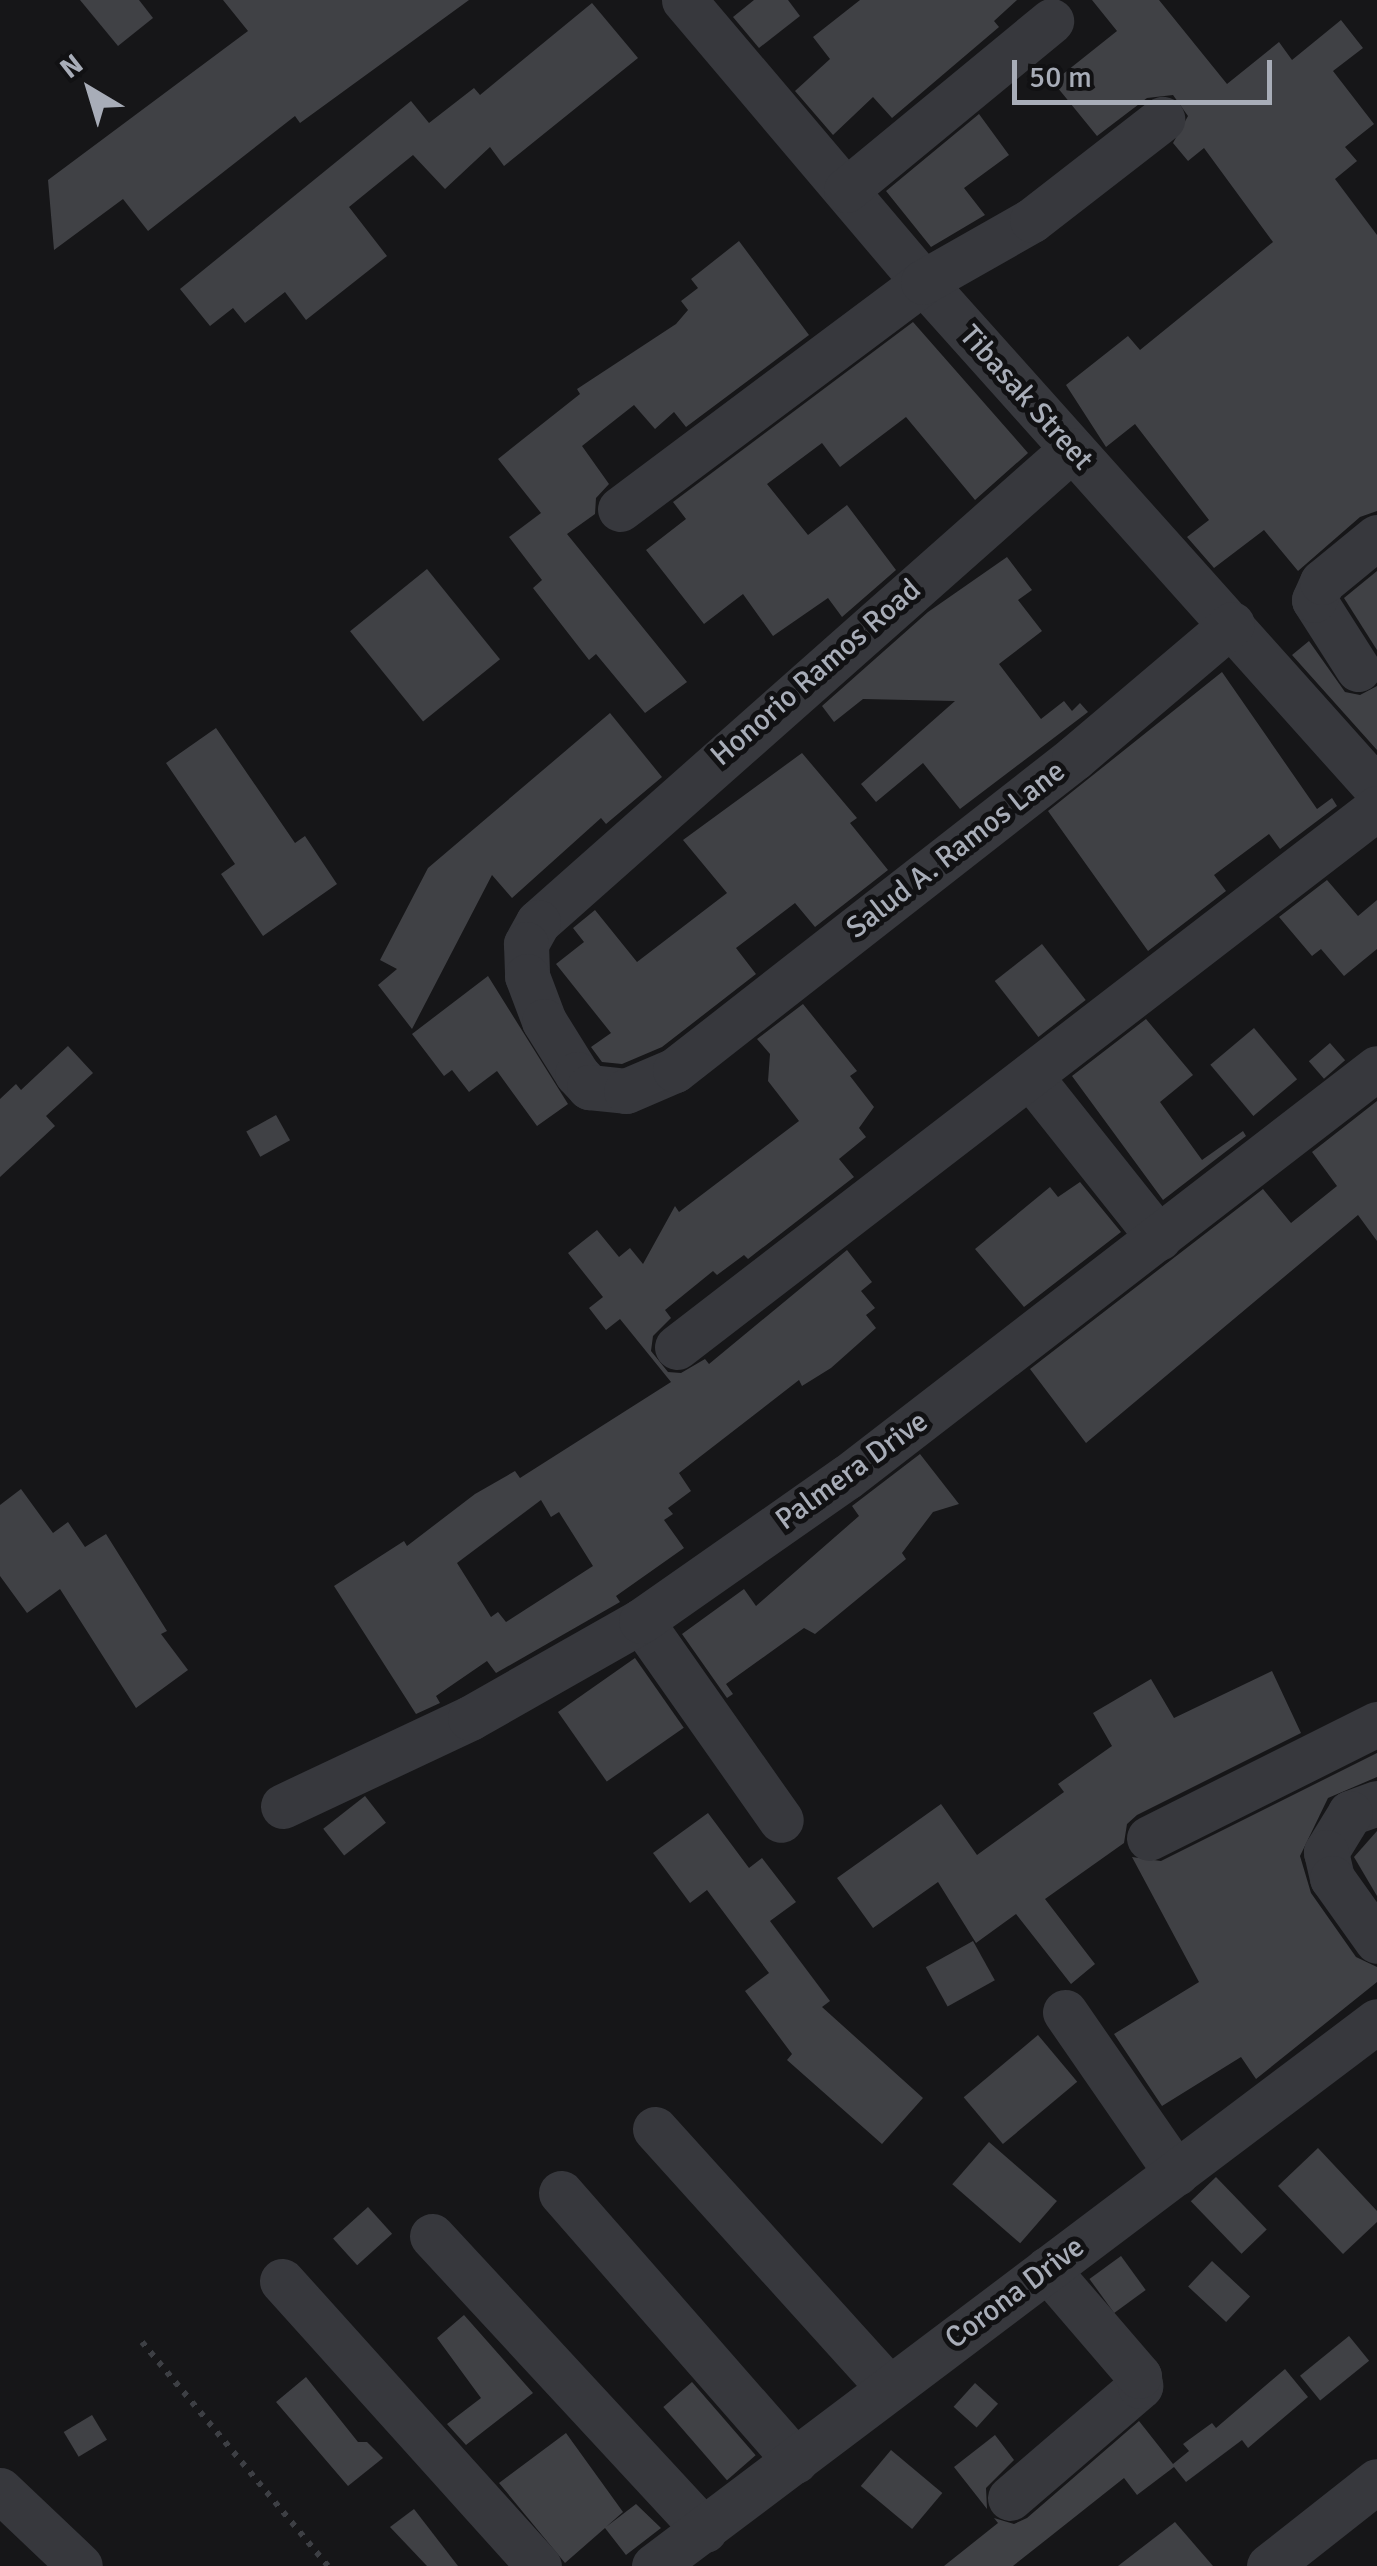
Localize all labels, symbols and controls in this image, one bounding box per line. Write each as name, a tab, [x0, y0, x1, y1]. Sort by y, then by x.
north arrow	[40, 40, 140, 140]
scale bar	[1017, 40, 1277, 102]
text: N	[53, 47, 90, 86]
text: 50 m	[1029, 59, 1092, 96]
street label: Tibasak Street	[952, 318, 1100, 478]
street label: Honorio Ramos Road	[704, 572, 928, 774]
street label: Salud A. Ramos Lane	[840, 754, 1072, 946]
street label: Palmera Drive	[769, 1404, 935, 1538]
street label: Corona Drive	[938, 2229, 1092, 2357]

